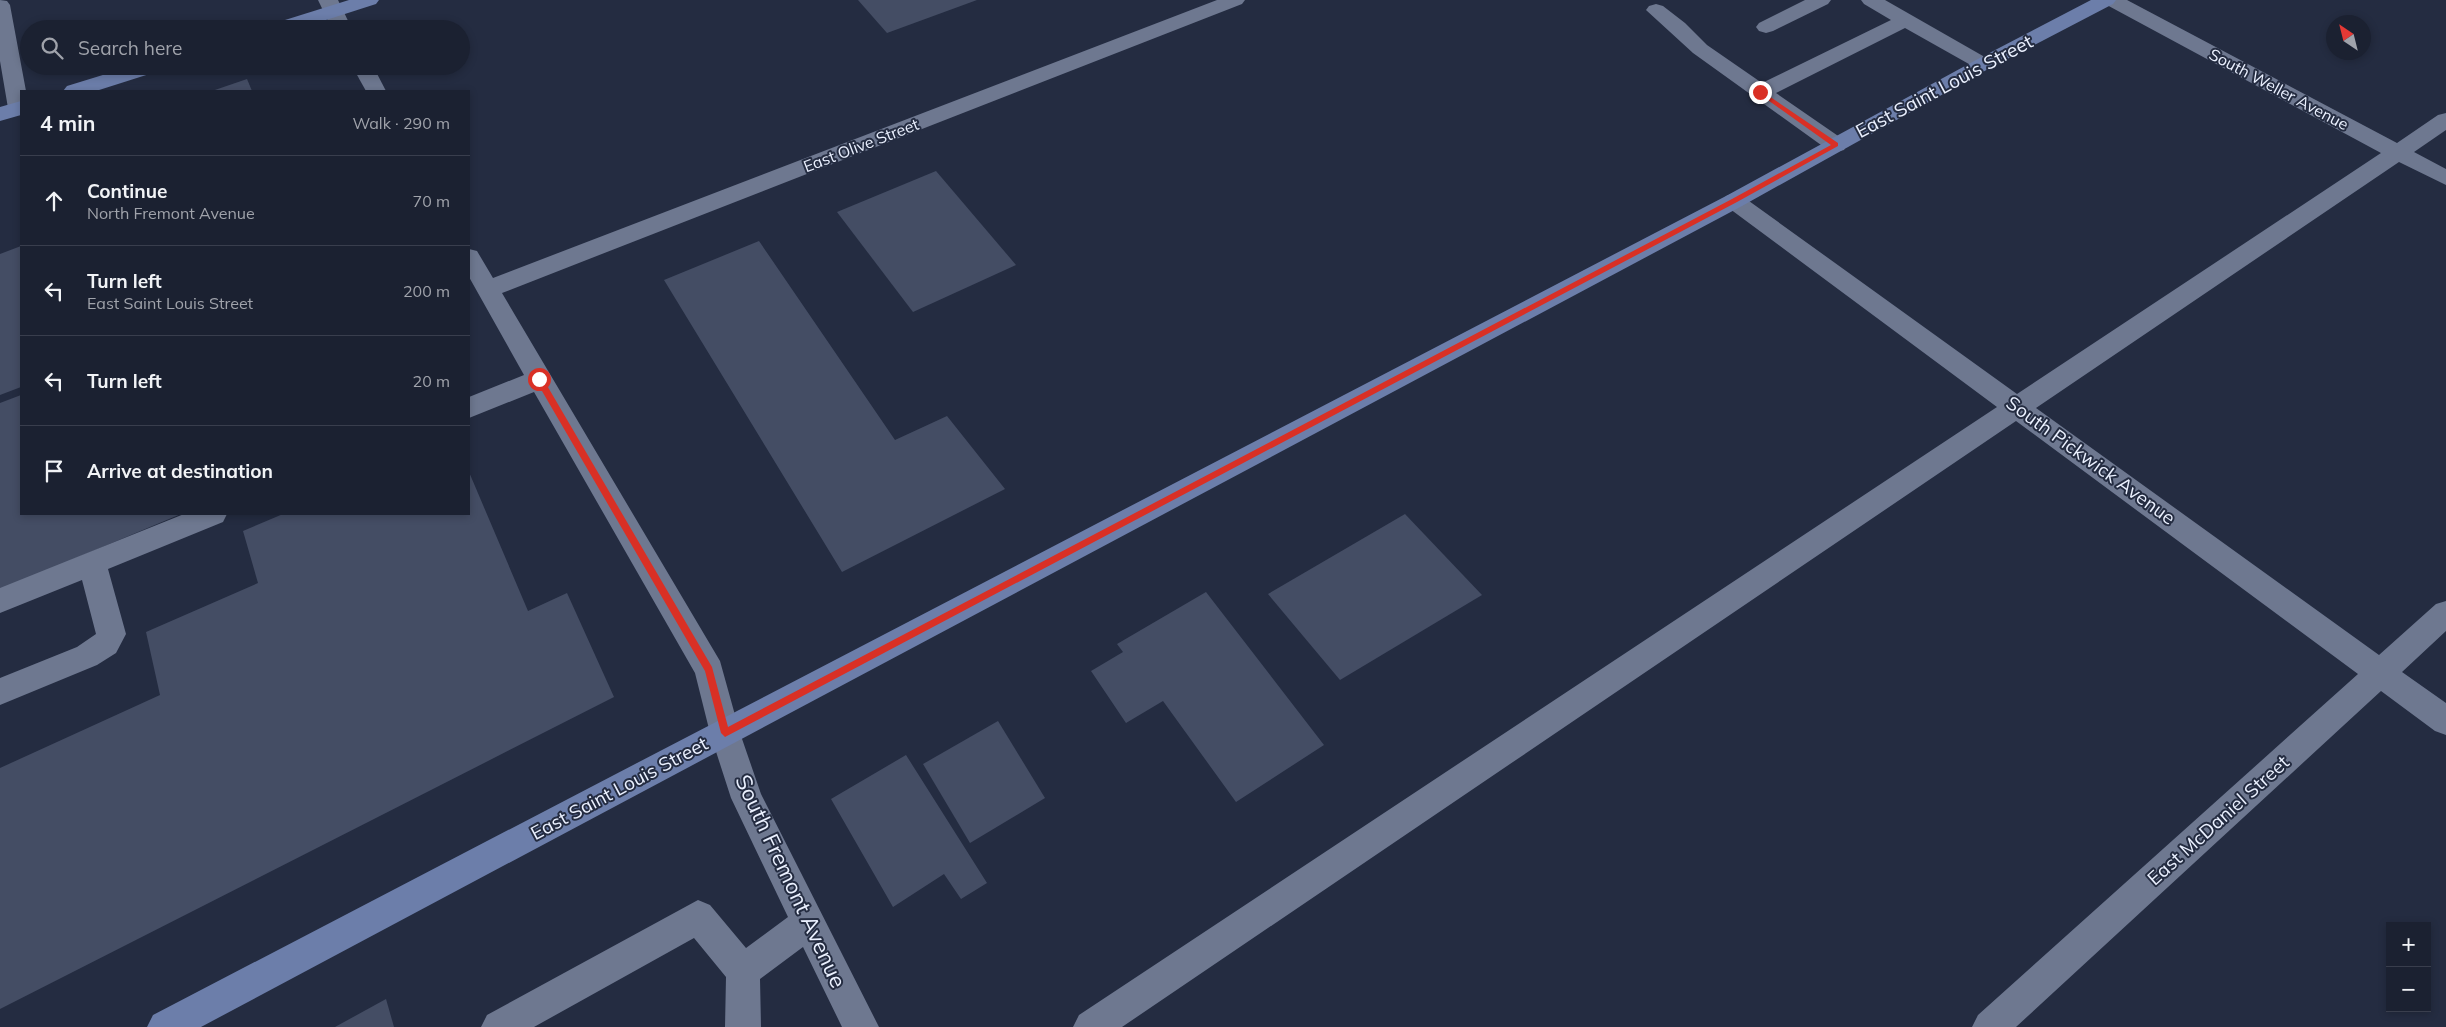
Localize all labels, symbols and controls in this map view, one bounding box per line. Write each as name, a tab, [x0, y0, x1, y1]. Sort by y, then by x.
north arrow	[2326, 15, 2371, 60]
search box	[20, 20, 470, 75]
street label: East Saint Louis Street	[1851, 29, 2037, 143]
icon: search	[38, 34, 66, 62]
text: Search here	[78, 36, 182, 60]
street label: South Weller Avenue	[2206, 44, 2352, 134]
route end	[1749, 81, 1772, 104]
text: 4 min	[40, 110, 95, 136]
text: Walk · 290 m	[352, 113, 450, 133]
street label: East Olive Street	[800, 114, 922, 176]
text: Continue	[87, 179, 167, 203]
icon: ahead	[40, 187, 68, 215]
text: 70 m	[413, 191, 450, 211]
text: North Fremont Avenue	[87, 203, 255, 223]
text: Turn left	[87, 269, 162, 293]
icon: left	[40, 277, 68, 305]
text: 200 m	[403, 281, 450, 301]
text: East Saint Louis Street	[87, 293, 253, 313]
icon: left	[40, 367, 68, 395]
route start	[528, 368, 551, 391]
text: Turn left	[87, 369, 162, 393]
text: 20 m	[413, 371, 450, 391]
street label: South Pickwick Avenue	[2002, 390, 2180, 530]
icon: arrive	[40, 457, 68, 485]
text: Arrive at destination	[87, 459, 273, 483]
street label: East Saint Louis Street	[526, 731, 712, 845]
street label: East McDaniel Street	[2142, 750, 2294, 890]
street label: South Fremont Avenue	[729, 770, 853, 992]
map controls	[2386, 922, 2431, 1012]
button: +	[2386, 922, 2431, 967]
button: −	[2386, 967, 2431, 1012]

